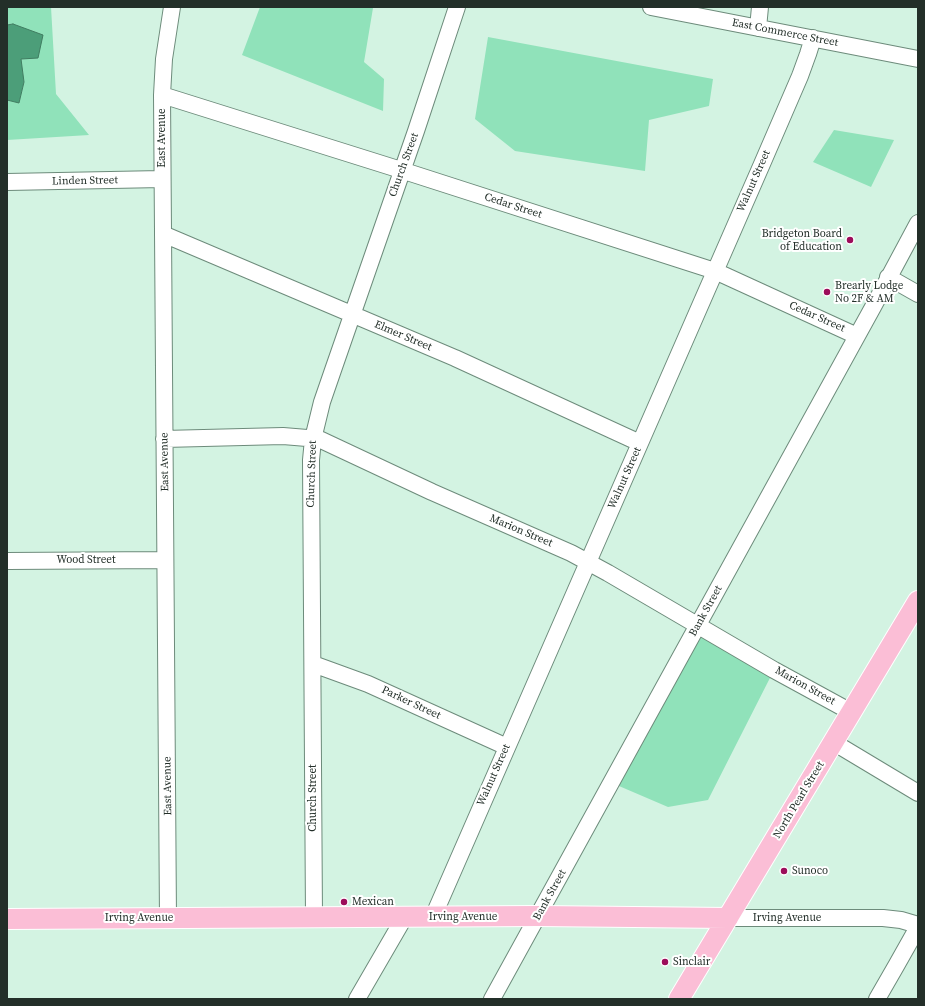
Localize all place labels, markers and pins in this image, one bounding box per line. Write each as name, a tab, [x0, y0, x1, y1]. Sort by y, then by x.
place label: Bridgeton Board of Education	[762, 227, 842, 253]
marker: Bridgeton Board of Education	[845, 235, 855, 245]
place label: Brearly Lodge No 2F & AM	[835, 279, 903, 305]
marker: Brearly Lodge No 2F & AM	[822, 287, 832, 297]
place label: Sunoco	[792, 864, 828, 878]
marker: Sunoco	[779, 866, 789, 876]
place label: Mexican	[352, 895, 394, 909]
marker: Mexican	[339, 897, 349, 907]
place label: Sinclair	[673, 955, 711, 969]
marker: Sinclair	[660, 957, 670, 967]

